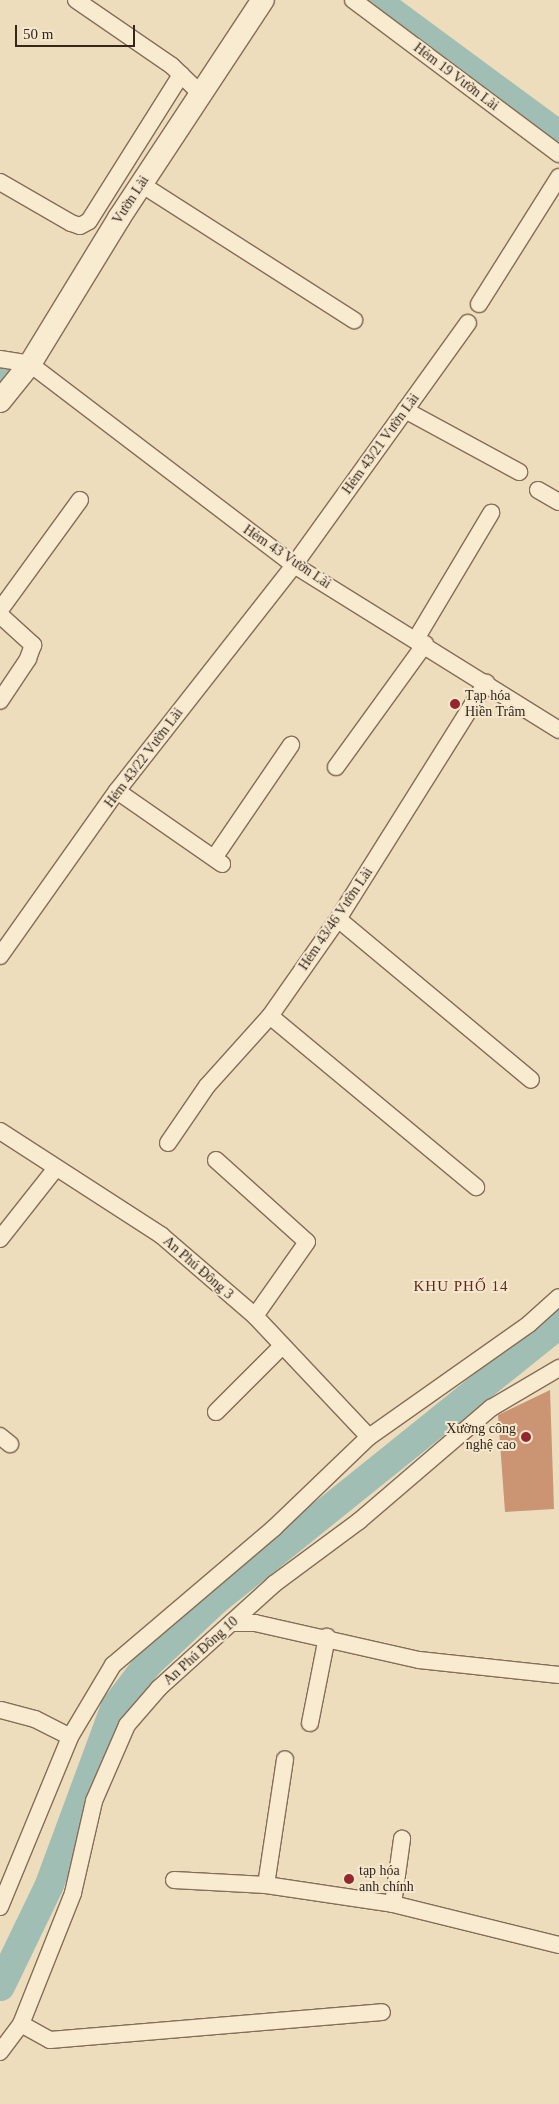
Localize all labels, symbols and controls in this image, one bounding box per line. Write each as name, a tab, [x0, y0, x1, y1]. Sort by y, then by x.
scale bar	[18, 15, 138, 47]
text: 50 m	[23, 26, 53, 42]
street label: Hẻm 19 Vườn Lài	[410, 39, 502, 115]
street label: Vườn Lài	[109, 173, 153, 227]
street label: Hẻm 43/21 Vườn Lài	[339, 390, 423, 498]
street label: Hẻm 43 Vườn Lài	[240, 521, 334, 593]
place label: Tạp hóa Hiền Trâm	[465, 688, 526, 720]
marker: Tạp hóa Hiền Trâm	[449, 698, 461, 710]
street label: Hẻm 43/22 Vườn Lài	[101, 705, 187, 811]
street label: Hẻm 43/46 Vườn Lài	[295, 864, 377, 974]
street label: An Phú Đông 3	[159, 1233, 237, 1303]
district label: KHU PHỐ 14	[412, 1278, 510, 1296]
place label: Xường công nghệ cao	[446, 1421, 516, 1454]
marker: Xường công nghệ cao	[520, 1431, 532, 1443]
street label: An Phú Đông 10	[160, 1613, 242, 1689]
place label: tạp hóa anh chính	[359, 1863, 414, 1895]
marker: tạp hóa anh chính	[343, 1873, 355, 1885]

